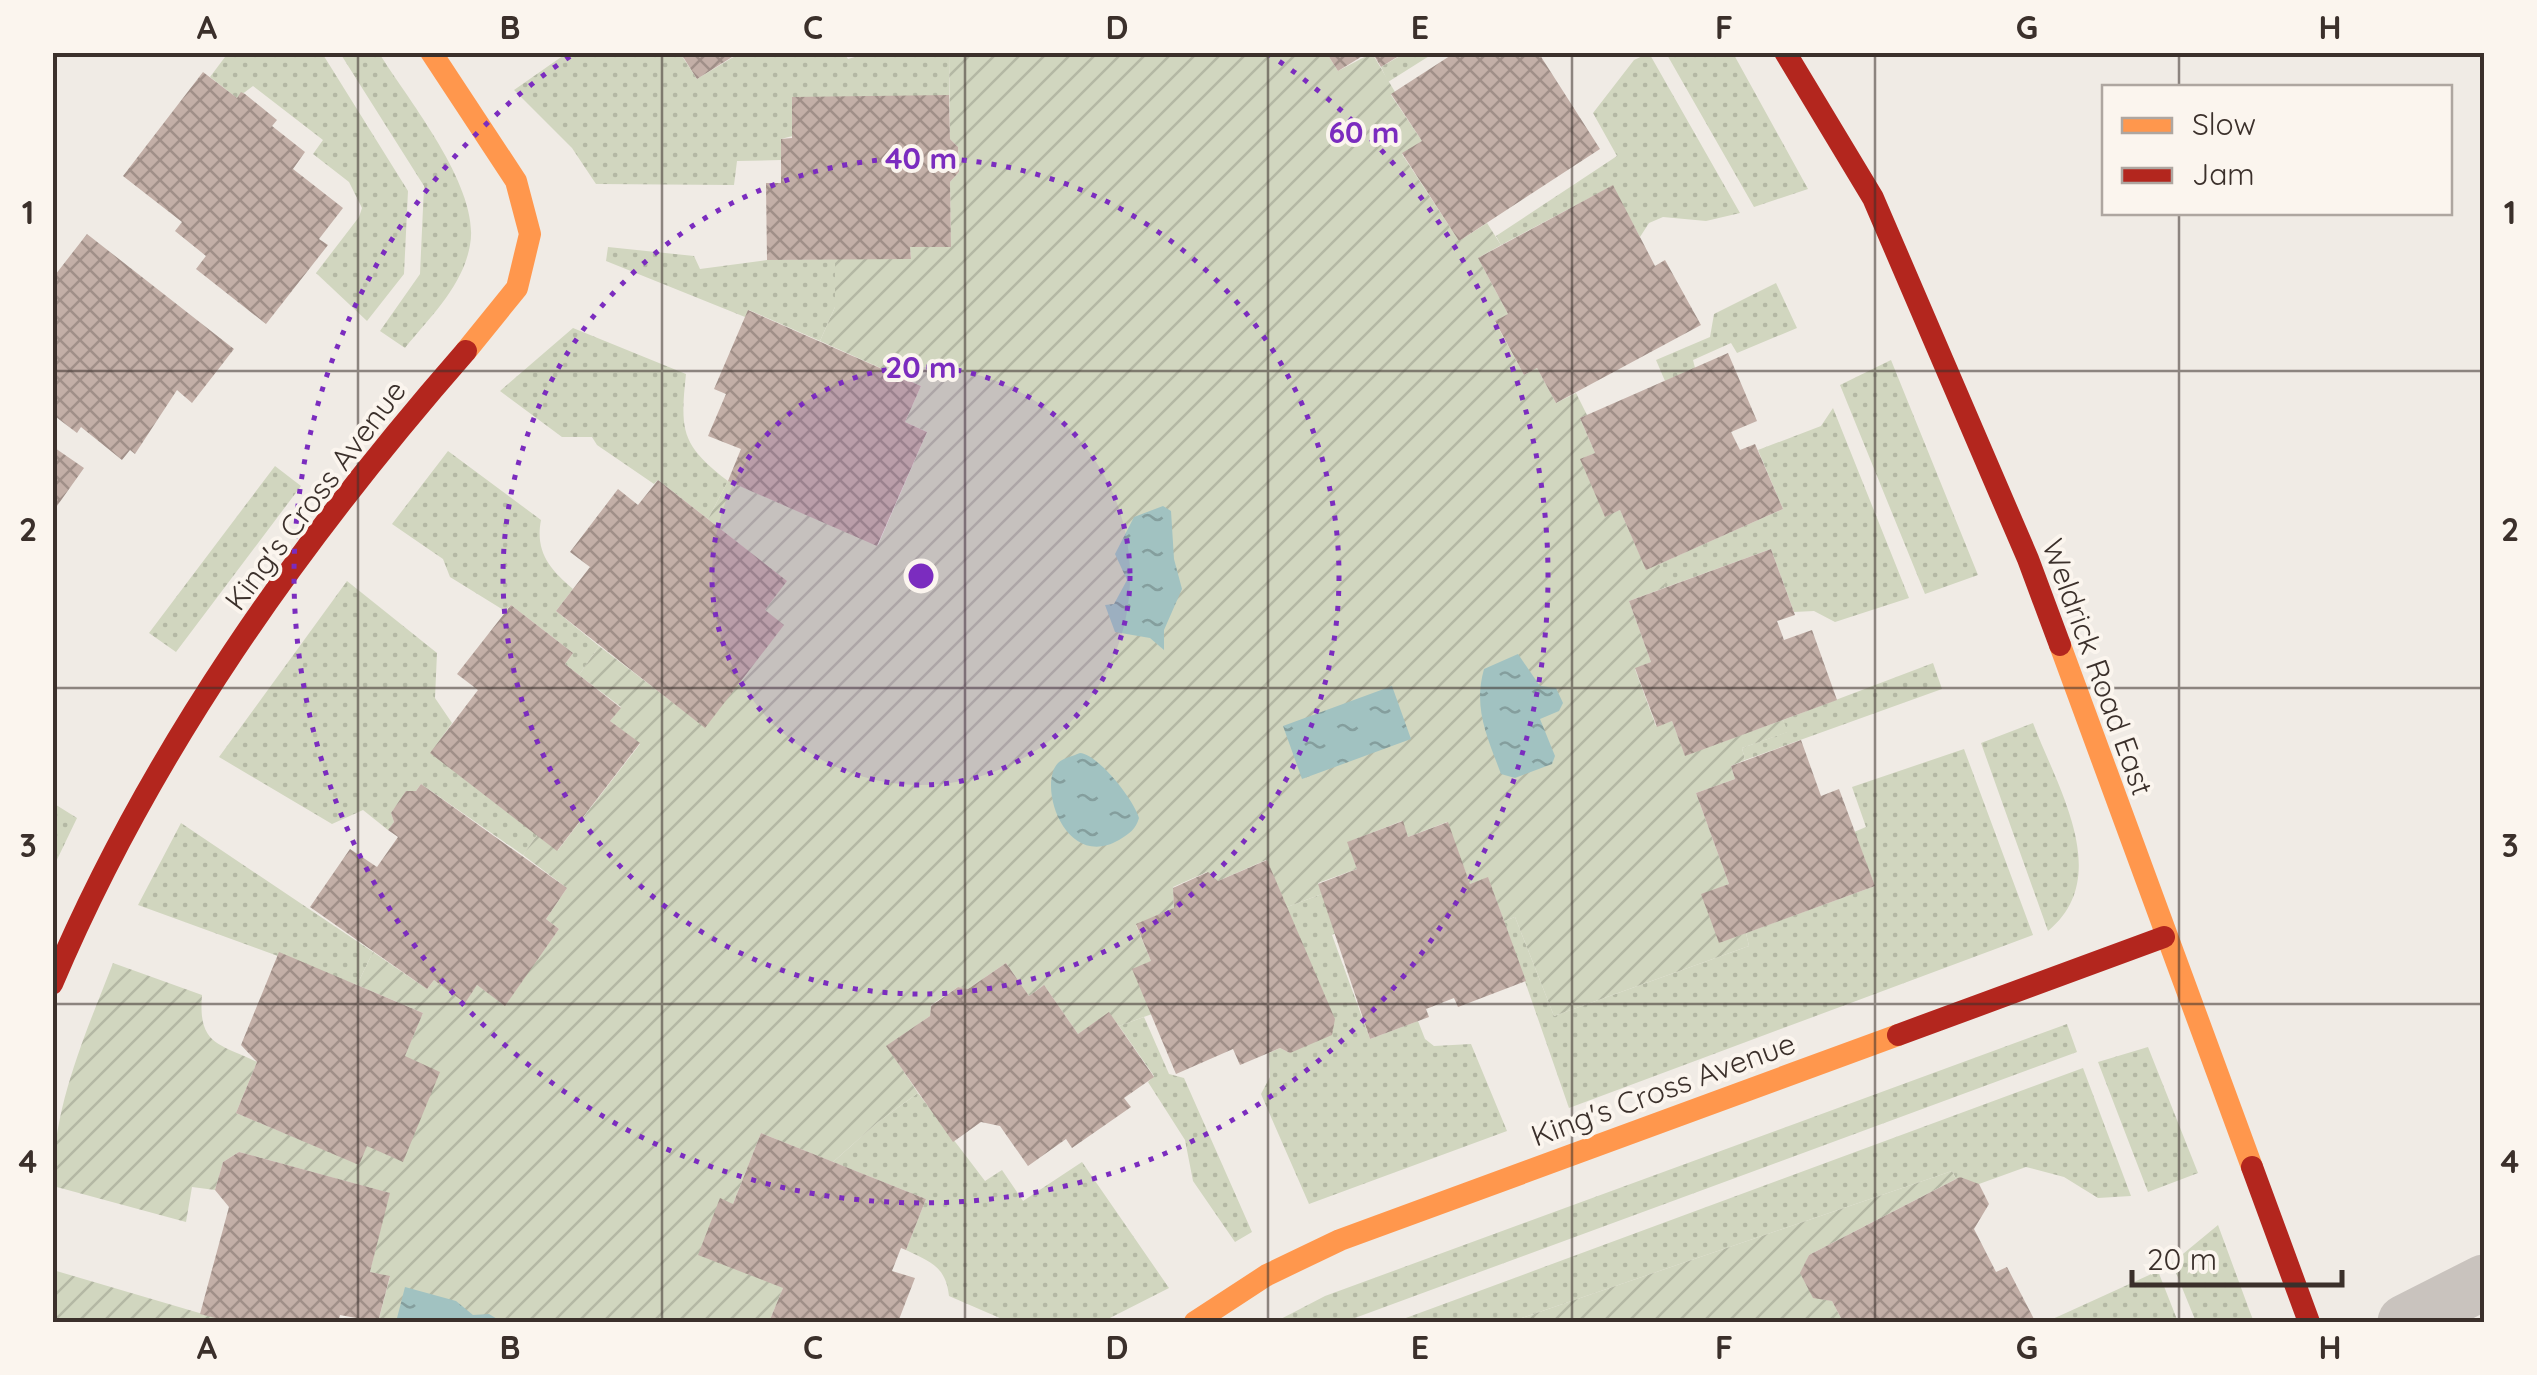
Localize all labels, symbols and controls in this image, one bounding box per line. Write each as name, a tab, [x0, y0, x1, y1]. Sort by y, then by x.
text: A	[197, 7, 218, 47]
text: B	[500, 7, 520, 47]
text: C	[803, 7, 823, 47]
text: D	[1106, 7, 1128, 47]
text: E	[1411, 7, 1429, 47]
text: F	[1715, 7, 1733, 47]
text: G	[2016, 7, 2038, 47]
text: H	[2318, 7, 2342, 47]
legend	[2102, 85, 2452, 215]
text: Slow	[2192, 105, 2256, 143]
text: 60 m	[1328, 113, 1400, 151]
text: 40 m	[885, 139, 957, 177]
text: Jam	[2192, 155, 2255, 193]
text: 1	[22, 192, 34, 232]
text: 1	[2504, 192, 2516, 232]
text: 20 m	[885, 348, 957, 386]
street label: King's Cross Avenue	[216, 372, 414, 618]
text: 2	[19, 509, 37, 549]
text: 2	[2501, 509, 2519, 549]
street label: Weldrick Road East	[2034, 534, 2162, 800]
centre of rings	[903, 558, 939, 594]
text: 3	[19, 825, 37, 865]
text: 3	[2501, 825, 2519, 865]
street label: King's Cross Avenue	[1526, 1024, 1800, 1154]
text: 4	[19, 1141, 38, 1181]
text: 4	[2501, 1141, 2520, 1181]
scale bar	[2132, 1225, 2342, 1287]
text: 20 m	[2147, 1240, 2217, 1278]
text: A	[197, 1327, 218, 1367]
text: B	[500, 1327, 520, 1367]
text: C	[803, 1327, 823, 1367]
text: D	[1106, 1327, 1128, 1367]
text: E	[1411, 1327, 1429, 1367]
text: F	[1715, 1327, 1733, 1367]
text: G	[2016, 1327, 2038, 1367]
text: H	[2318, 1327, 2342, 1367]

